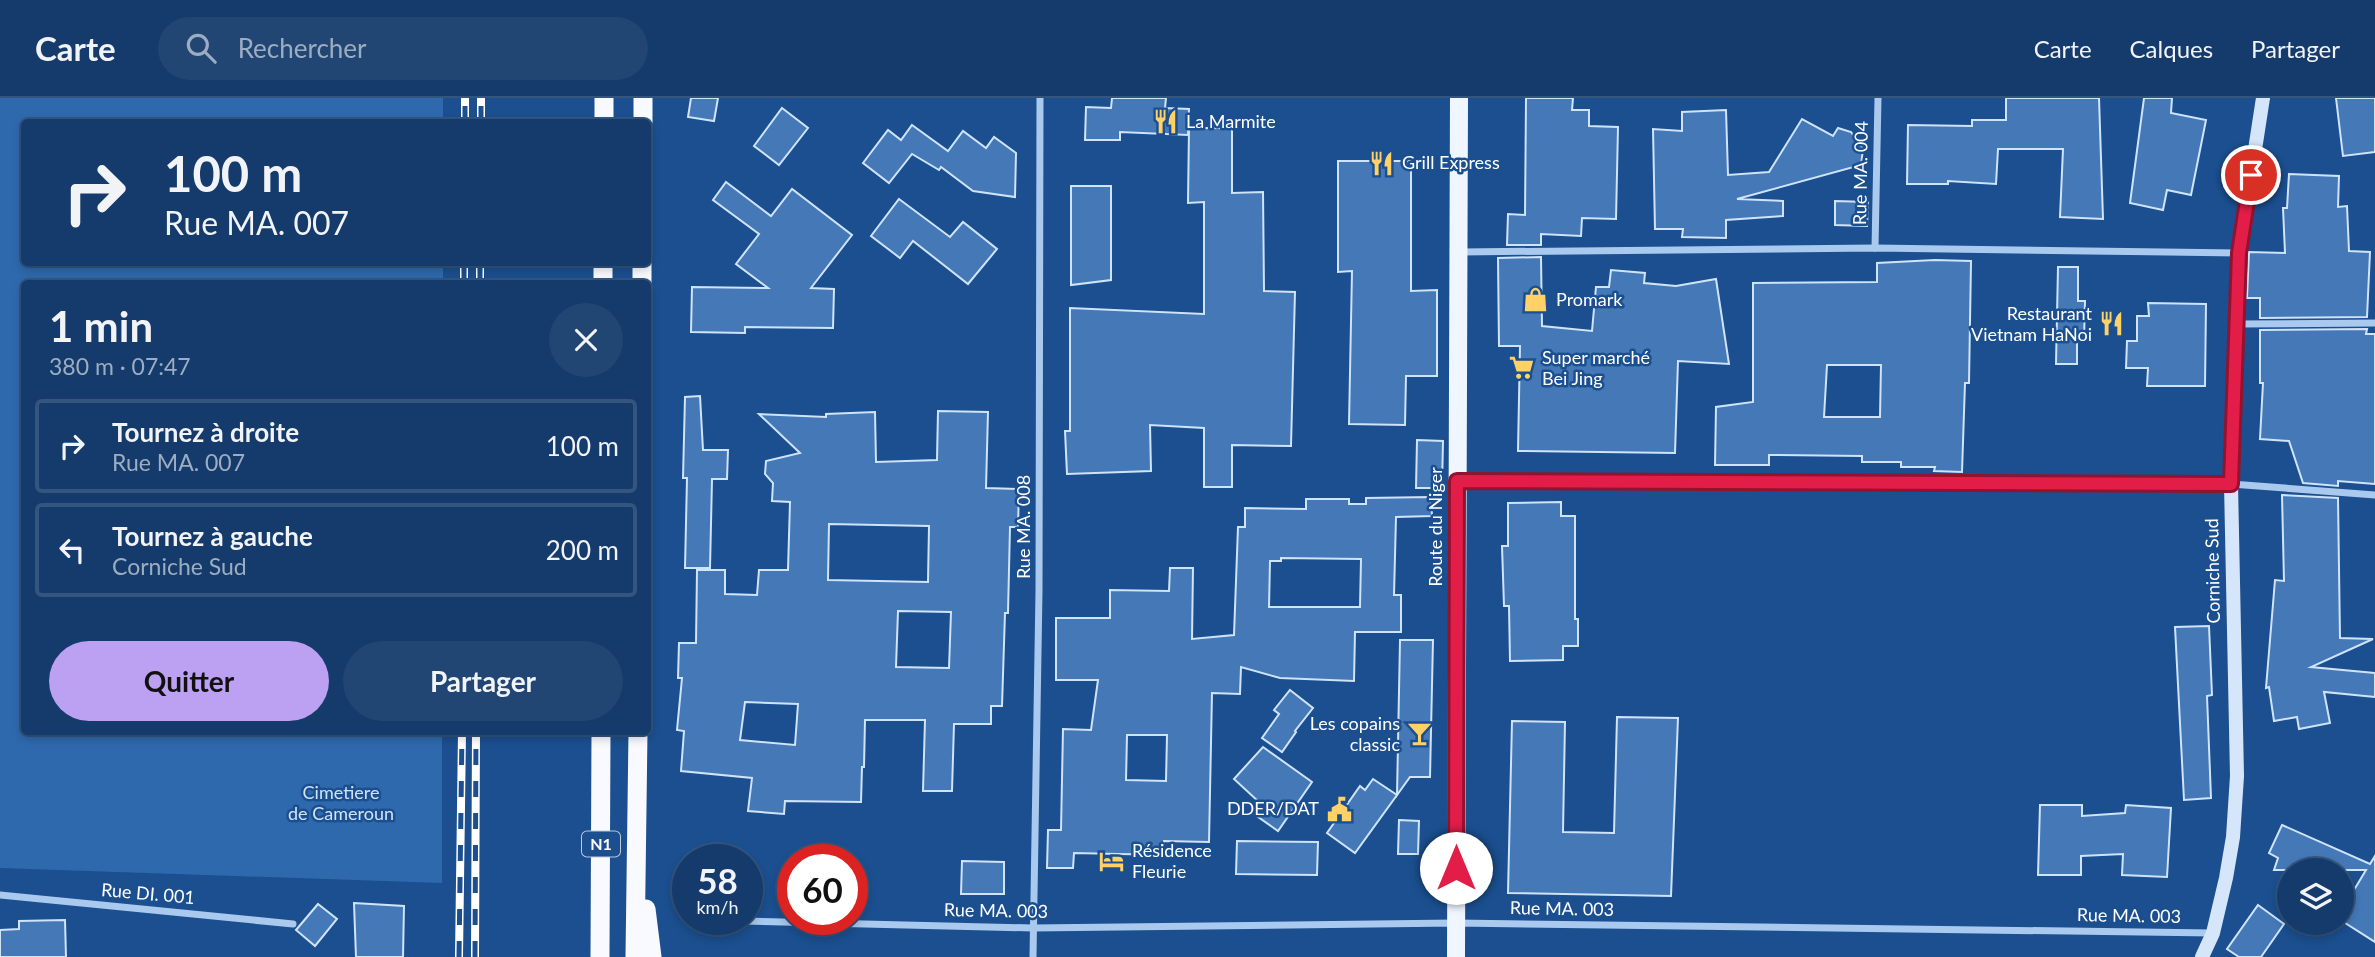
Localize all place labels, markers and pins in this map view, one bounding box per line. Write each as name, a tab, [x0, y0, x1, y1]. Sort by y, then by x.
restaurant icon: La Marmite	[1152, 108, 1180, 136]
place label: La Marmite	[1186, 110, 1276, 132]
pin	[2221, 145, 2281, 205]
restaurant icon: Grill Express	[1368, 149, 1396, 177]
place label: Grill Express	[1402, 151, 1500, 173]
shop icon: Promark	[1522, 286, 1550, 314]
place label: Promark	[1556, 288, 1623, 310]
place label: Restaurant Vietnam HaNoi	[1971, 302, 2093, 345]
restaurant icon: Restaurant Vietnam HaNoi	[2098, 310, 2126, 338]
place label: Super marché Bei Jing	[1542, 346, 1650, 389]
supermarket icon: Super marché Bei Jing	[1508, 354, 1536, 382]
place label: Les copains classic	[1310, 712, 1400, 755]
bar icon: Les copains classic	[1406, 720, 1434, 748]
public building icon: DDER/DAT	[1325, 795, 1353, 823]
place label: DDER/DAT	[1227, 797, 1319, 819]
place label: Résidence Fleurie	[1132, 839, 1212, 882]
hotel icon: Résidence Fleurie	[1098, 847, 1126, 875]

